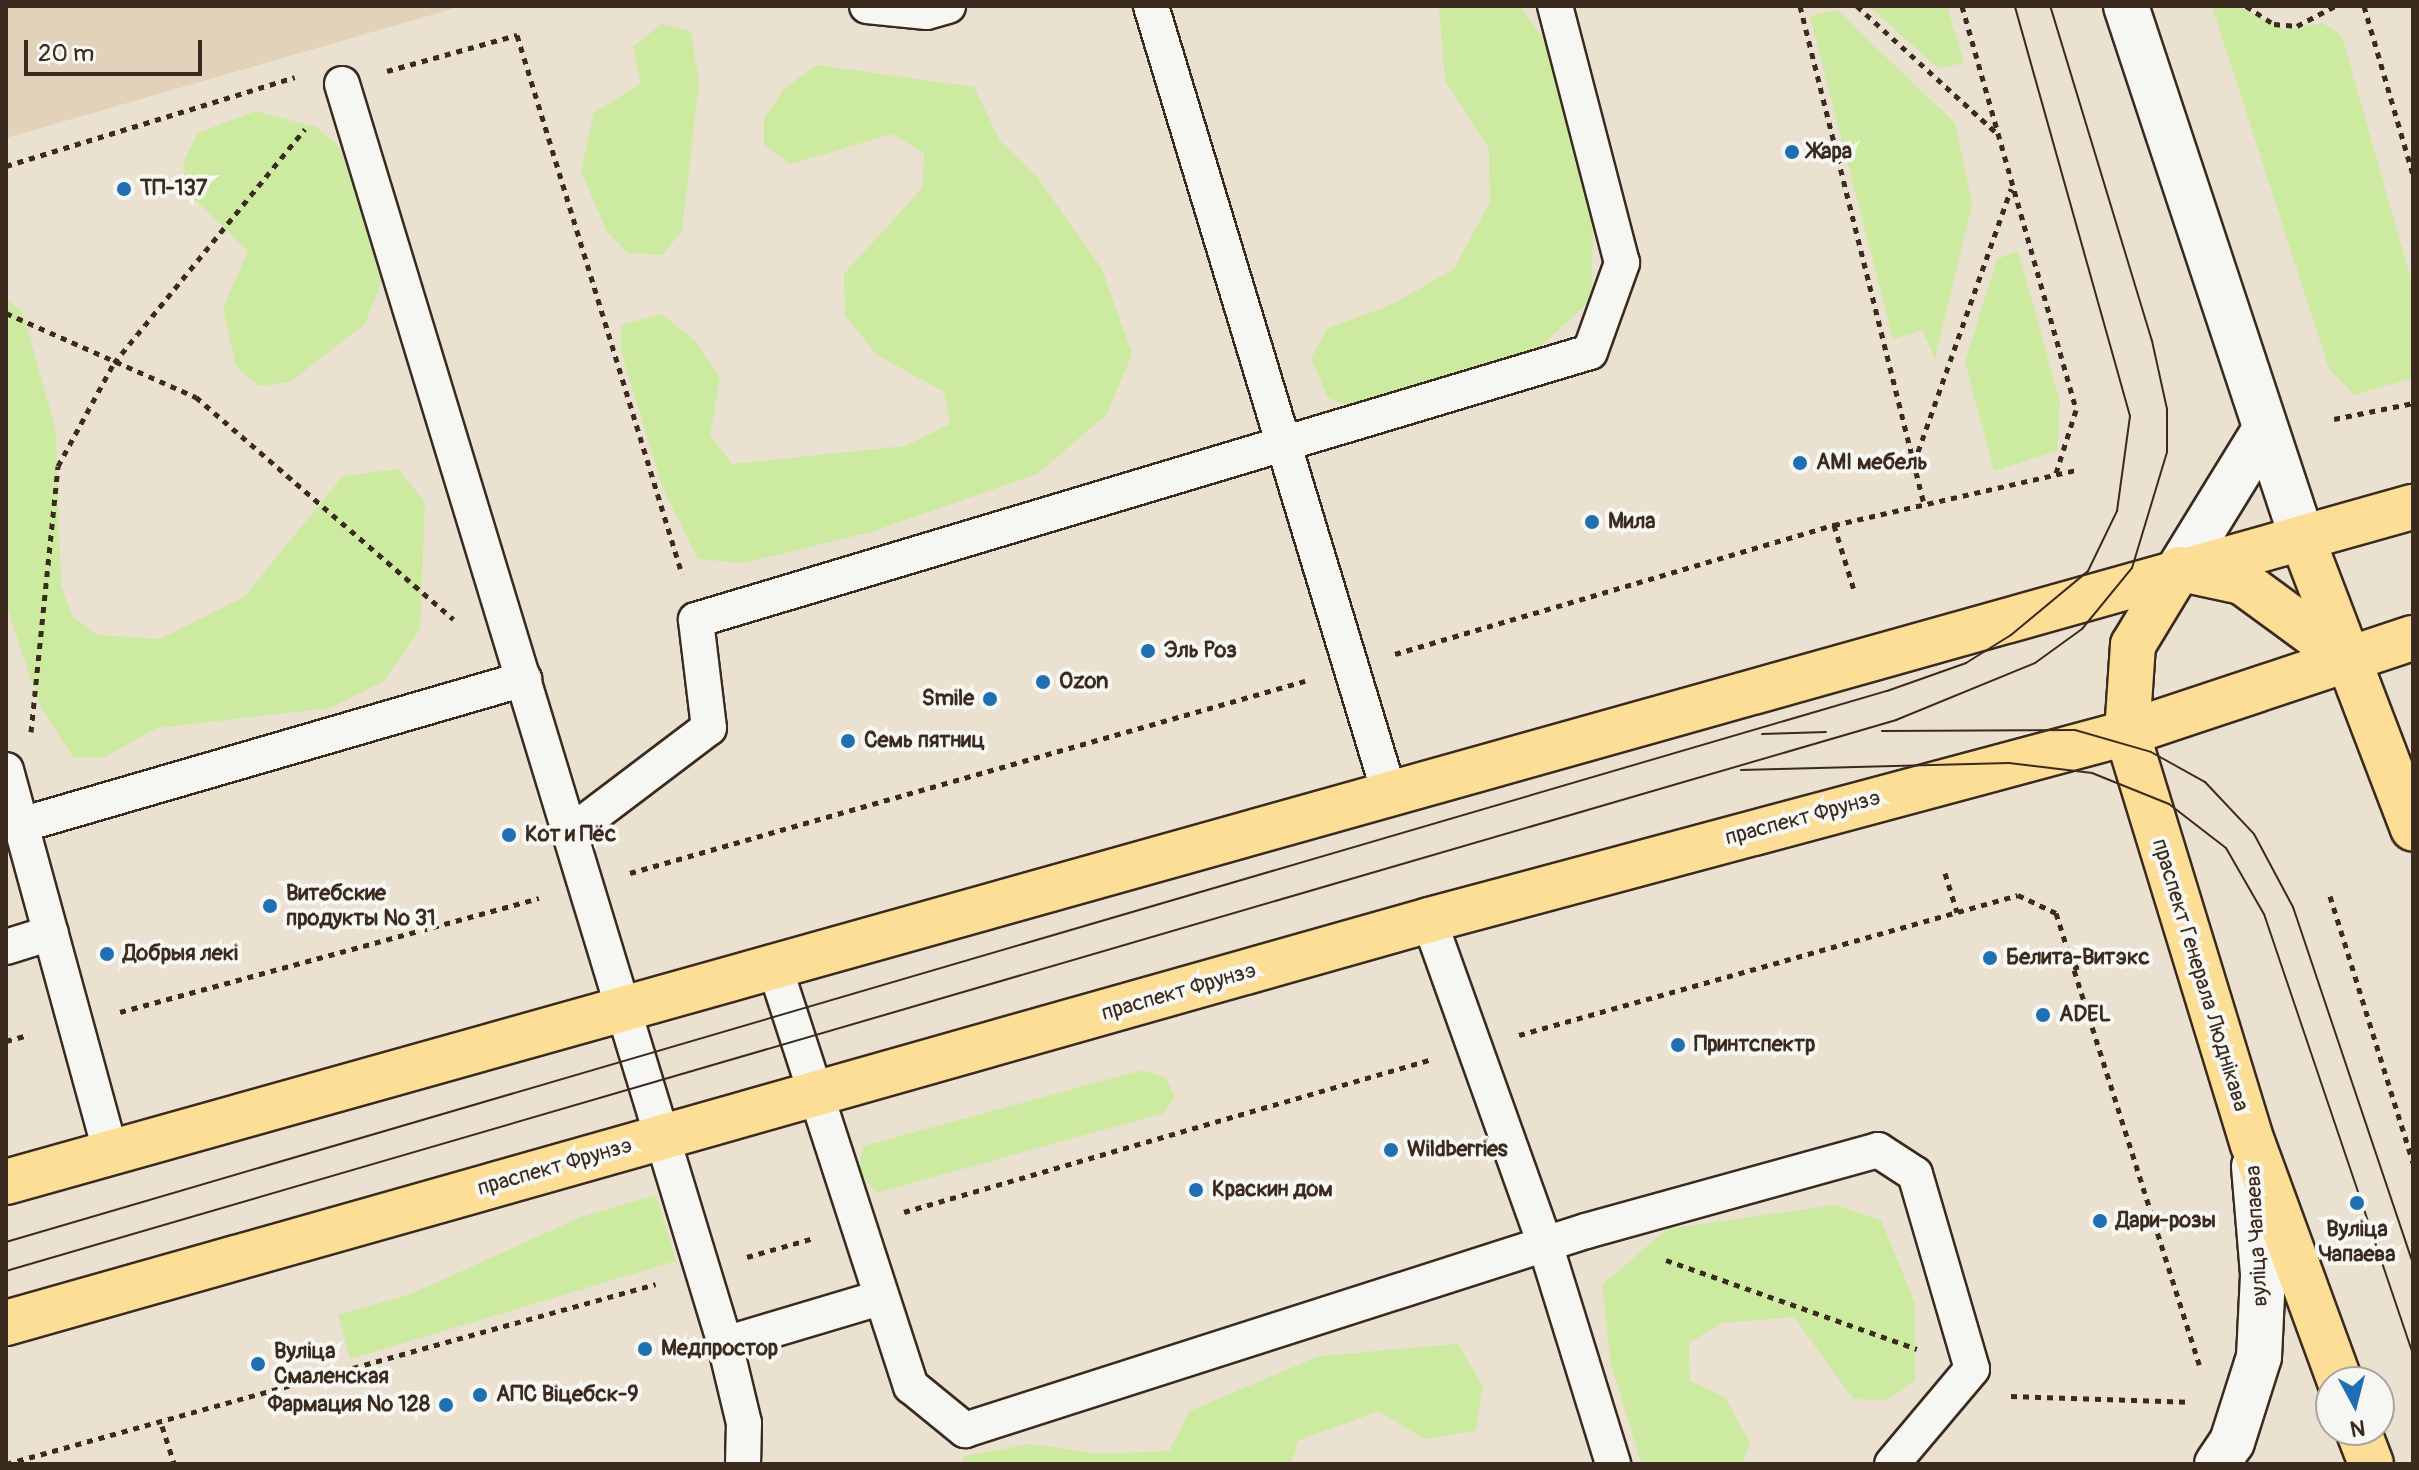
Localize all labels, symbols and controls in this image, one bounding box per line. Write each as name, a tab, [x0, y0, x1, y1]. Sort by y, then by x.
scale bar	[28, 24, 206, 74]
text: 20 m	[38, 39, 94, 68]
place label: Жара	[1808, 139, 1852, 165]
marker: Жара	[1783, 143, 1801, 161]
place label: ТП-137	[140, 176, 207, 202]
marker: ТП-137	[115, 180, 133, 198]
place label: AMI мебель	[1816, 450, 1928, 476]
marker: AMI мебель	[1791, 454, 1809, 472]
place label: Мила	[1608, 509, 1655, 535]
marker: Мила	[1583, 513, 1601, 531]
place label: Эль Роз	[1164, 638, 1237, 664]
marker: Эль Роз	[1139, 642, 1157, 660]
place label: Ozon	[1059, 669, 1108, 695]
marker: Ozon	[1034, 673, 1052, 691]
place label: Smile	[922, 686, 974, 712]
marker: Smile	[981, 690, 999, 708]
place label: Семь пятниц	[864, 728, 985, 754]
marker: Семь пятниц	[839, 732, 857, 750]
street label: праспект Фрунзэ	[1722, 785, 1884, 851]
place label: Кот и Пёс	[525, 822, 616, 848]
marker: Кот и Пёс	[500, 826, 518, 844]
street label: праспект Генерала Люднікава	[2146, 836, 2254, 1114]
place label: Витебские продукты № 31	[286, 880, 436, 932]
marker: Витебские продукты № 31	[261, 897, 279, 915]
place label: Добрыя лекі	[123, 941, 238, 967]
marker: Добрыя лекі	[98, 945, 116, 963]
place label: Белита-Витэкс	[2006, 945, 2150, 971]
marker: Белита-Витэкс	[1981, 949, 1999, 967]
street label: праспект Фрунзэ	[1098, 957, 1260, 1027]
place label: ADEL	[2059, 1002, 2111, 1028]
marker: ADEL	[2034, 1006, 2052, 1024]
place label: Принтспектр	[1694, 1032, 1815, 1058]
marker: Принтспектр	[1669, 1036, 1687, 1054]
street label: праспект Фрунзэ	[474, 1132, 636, 1202]
place label: Wildberries	[1407, 1137, 1508, 1163]
marker: Wildberries	[1382, 1141, 1400, 1159]
street label: вуліца Чапаева	[2240, 1165, 2274, 1307]
place label: Краскин дом	[1212, 1177, 1333, 1203]
marker: Краскин дом	[1187, 1181, 1205, 1199]
marker: Вуліца Чапаева	[2348, 1194, 2366, 1212]
place label: Дари-розы	[2116, 1208, 2216, 1234]
marker: Дари-розы	[2091, 1212, 2109, 1230]
place label: Вуліца Чапаева	[2319, 1216, 2395, 1268]
place label: Медпростор	[661, 1336, 778, 1362]
place label: Вуліца Смаленская	[274, 1338, 389, 1390]
marker: Медпростор	[636, 1340, 654, 1358]
marker: Вуліца Смаленская	[249, 1355, 267, 1373]
north arrow	[2315, 1366, 2395, 1446]
place label: АПС Віцебск-9	[496, 1382, 639, 1408]
marker: АПС Віцебск-9	[471, 1386, 489, 1404]
place label: Фармация № 128	[268, 1392, 430, 1418]
marker: Фармация № 128	[437, 1396, 455, 1414]
text: N	[2349, 1413, 2367, 1443]

